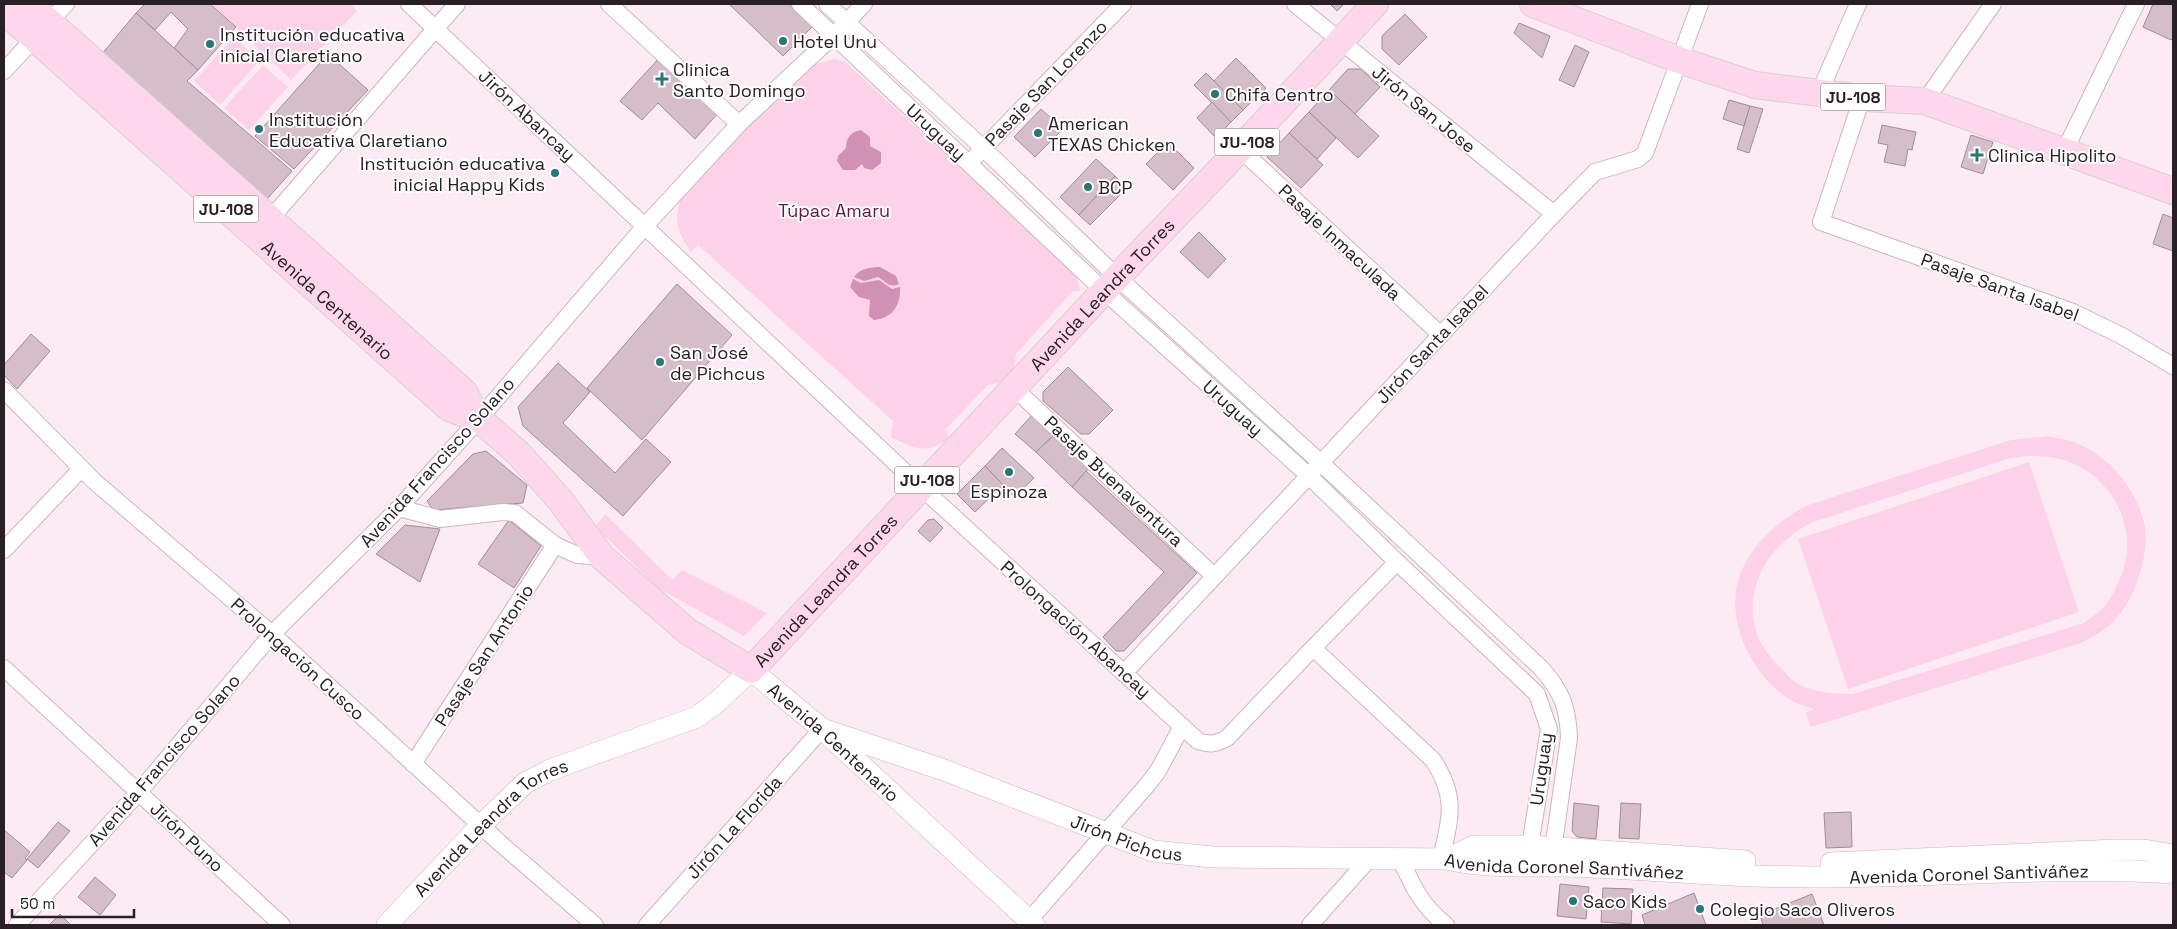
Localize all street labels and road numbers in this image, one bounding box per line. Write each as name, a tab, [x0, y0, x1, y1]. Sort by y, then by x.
street label: Pasaje San Lorenzo	[980, 15, 1112, 151]
street label: Jirón San Jose	[1367, 60, 1481, 158]
street label: Jirón Abancay	[474, 64, 580, 166]
road number: JU-108	[1820, 84, 1886, 110]
street label: Uruguay	[901, 99, 971, 165]
road number: JU-108	[1214, 128, 1280, 156]
street label: Pasaje Inmaculada	[1274, 179, 1406, 305]
road number: JU-108	[194, 195, 258, 222]
street label: Avenida Leandra Torres	[1024, 213, 1179, 375]
street label: Avenida Centenario	[257, 235, 398, 365]
street label: Pasaje Santa Isabel	[1918, 248, 2082, 326]
street label: Jirón Santa Isabel	[1371, 280, 1493, 408]
street label: Avenida Francisco Solano	[355, 372, 519, 552]
street label: Uruguay	[1198, 375, 1268, 441]
street label: Pasaje Buenaventura	[1040, 411, 1188, 551]
road number: JU-108	[894, 466, 960, 494]
street label: Avenida Leandra Torres	[748, 509, 902, 672]
street label: Prolongación Abancay	[996, 555, 1156, 703]
street label: Pasaje San Antonio	[429, 580, 539, 730]
street label: Prolongación Cusco	[226, 593, 370, 725]
street label: Avenida Francisco Solano	[83, 669, 245, 851]
street label: Avenida Centenario	[763, 677, 905, 807]
street label: Uruguay	[1524, 731, 1558, 807]
street label: Avenida Leandra Torres	[408, 753, 571, 901]
street label: Jirón La Florida	[681, 770, 787, 884]
street label: Jirón Puno	[145, 797, 229, 877]
street label: Jirón Pichcus	[1068, 809, 1184, 865]
street label: Avenida Coronel Santiváñez	[1443, 847, 1685, 884]
street label: Avenida Coronel Santiváñez	[1849, 859, 2089, 888]

